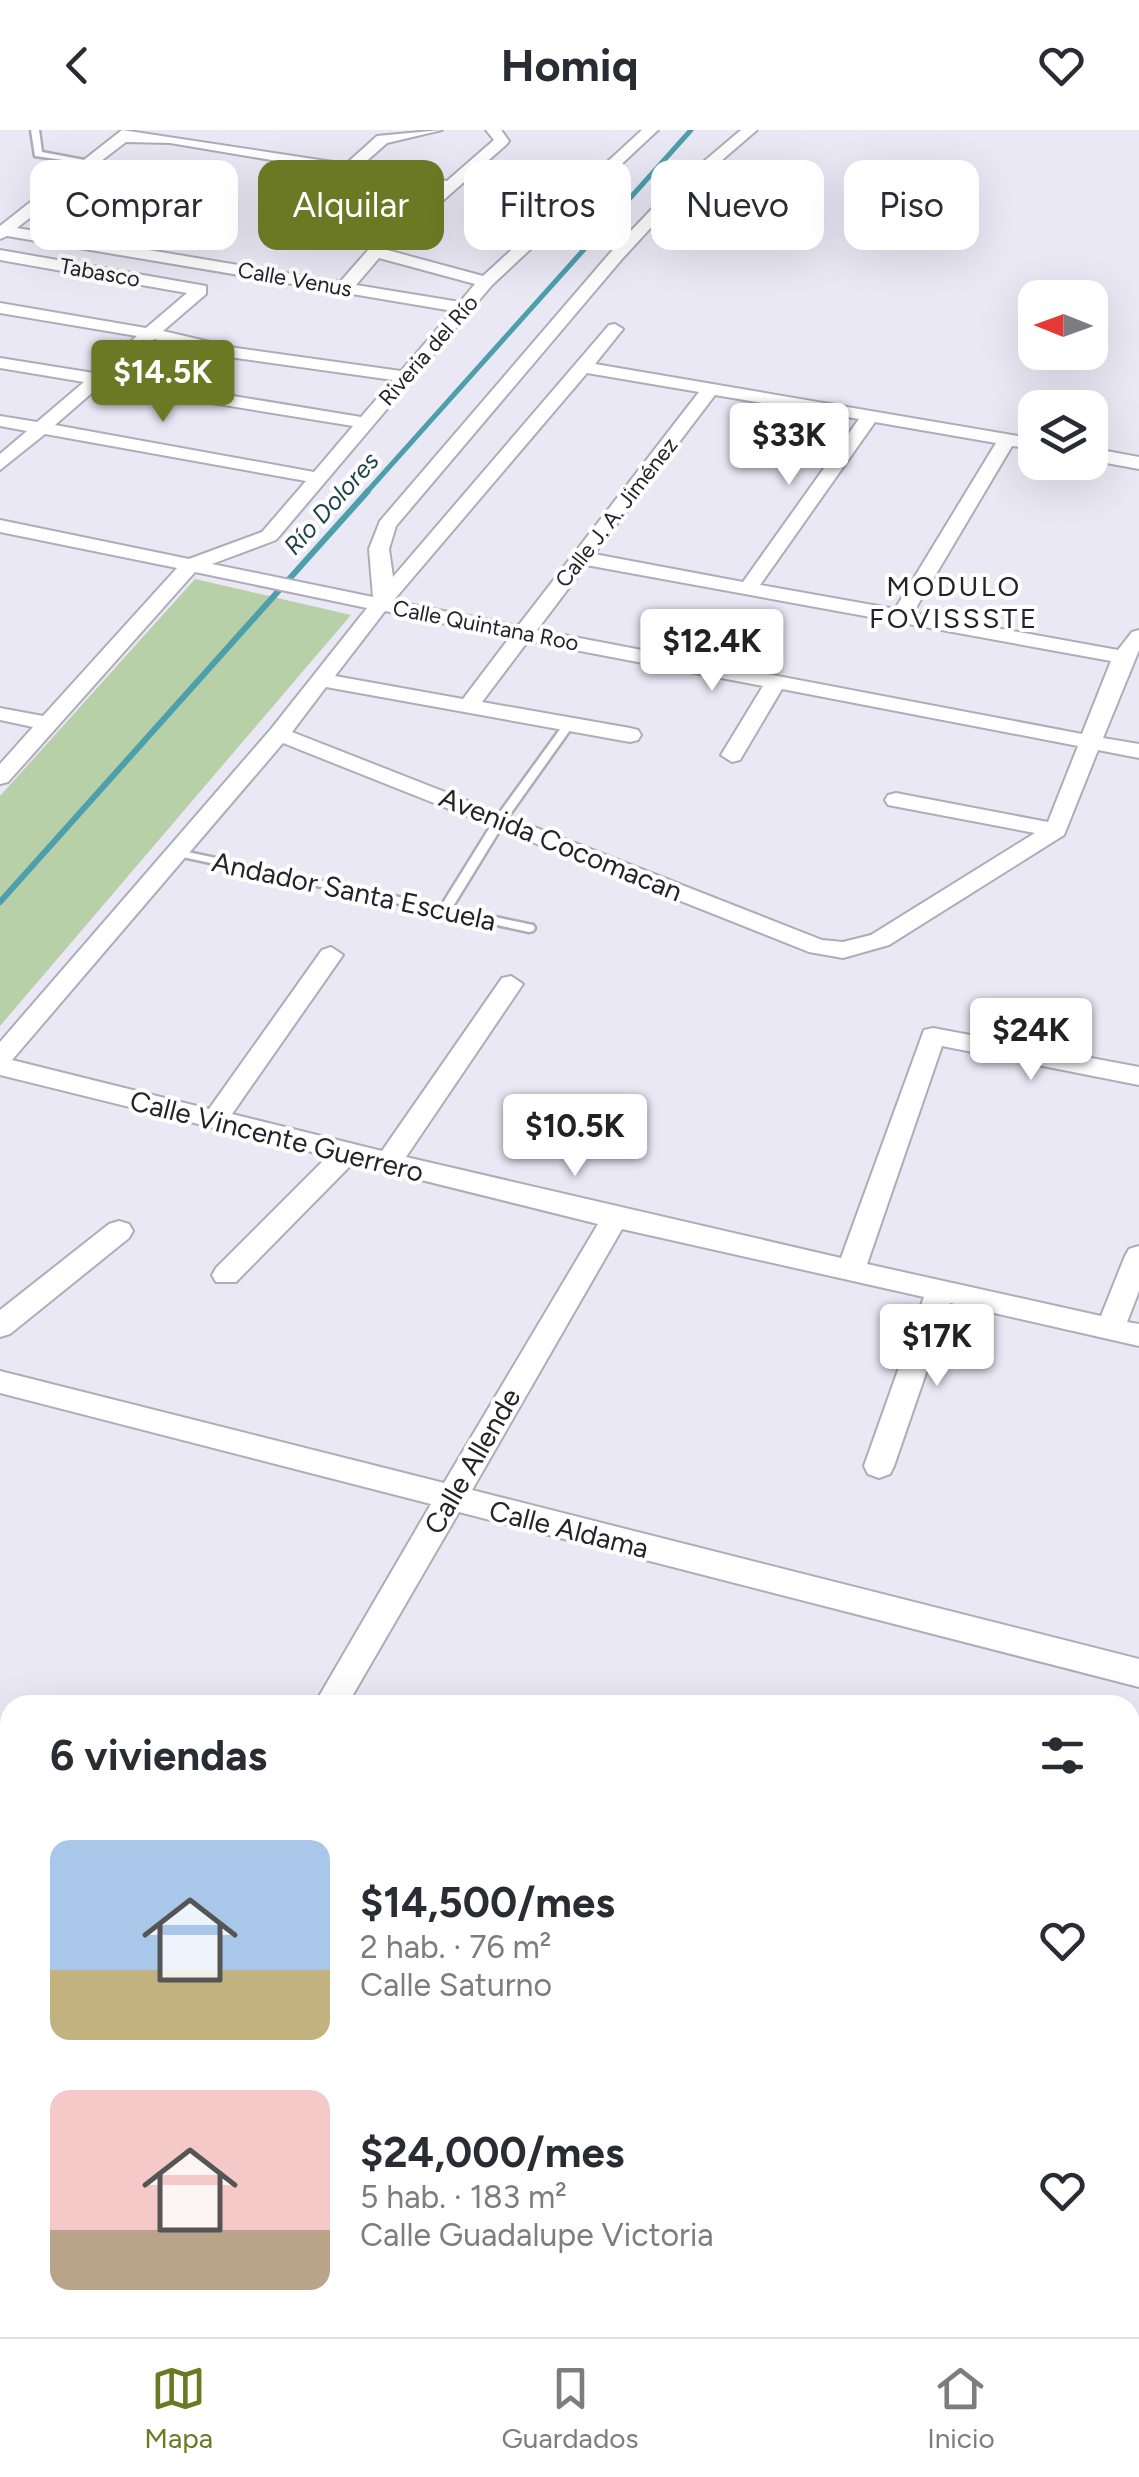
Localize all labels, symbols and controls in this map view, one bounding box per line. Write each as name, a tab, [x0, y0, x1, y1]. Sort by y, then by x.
icon: back	[50, 38, 105, 93]
text: Homiq	[501, 38, 638, 92]
icon: heart	[1034, 38, 1089, 93]
chip: Comprar	[30, 160, 238, 250]
chip: Alquilar	[258, 160, 444, 250]
chip: Filtros	[464, 160, 631, 250]
chip: Nuevo	[651, 160, 824, 250]
chip: Piso	[844, 160, 979, 250]
street label: Tabasco	[58, 252, 142, 293]
street label: Calle Venus	[236, 256, 354, 303]
north arrow	[1018, 280, 1108, 370]
map controls	[1018, 280, 1108, 480]
street label: Riveria del Río	[373, 289, 484, 411]
pin: $14.5K	[82, 340, 244, 425]
text: $14.5K	[113, 353, 213, 391]
button: layers	[1018, 390, 1108, 480]
pin: $33K	[730, 403, 848, 488]
text: $33K	[752, 416, 826, 454]
street label: Calle J. A. Jiménez	[550, 432, 683, 593]
water label: Río Dolores	[277, 445, 385, 561]
district label: MODULO FOVISSSTE	[869, 569, 1039, 635]
street label: Calle Quintana Roo	[391, 594, 581, 657]
pin: $12.4K	[631, 609, 793, 694]
text: $12.4K	[662, 622, 762, 660]
street label: Avenida Cocomacan	[435, 780, 687, 908]
street label: Andador Santa Escuela	[209, 844, 499, 938]
pin: $24K	[972, 998, 1090, 1083]
text: $24K	[992, 1011, 1070, 1049]
street label: Calle Vincente Guerrero	[127, 1083, 427, 1189]
pin: $10.5K	[494, 1094, 656, 1179]
text: $10.5K	[525, 1107, 625, 1145]
pin: $17K	[878, 1304, 996, 1389]
text: $17K	[902, 1317, 972, 1355]
street label: Calle Allende	[417, 1382, 527, 1540]
street label: Calle Aldama	[486, 1493, 652, 1565]
icon: filters	[1035, 1728, 1090, 1783]
text: 6 viviendas	[50, 1730, 267, 1781]
text: $14,500/mes	[360, 1877, 615, 1928]
icon: home	[130, 1880, 250, 2000]
icon: heart	[1035, 1913, 1090, 1968]
text: 2 hab. · 76 m²	[360, 1928, 551, 1966]
text: Calle Saturno	[360, 1966, 552, 2004]
text: $24,000/mes	[360, 2127, 624, 2178]
icon: home	[130, 2130, 250, 2250]
icon: heart	[1035, 2163, 1090, 2218]
text: 5 hab. · 183 m²	[360, 2178, 567, 2216]
text: Calle Guadalupe Victoria	[360, 2216, 714, 2254]
tab: Mapa	[144, 2361, 213, 2455]
tab: Guardados	[502, 2361, 639, 2455]
tab: Inicio	[927, 2361, 995, 2455]

